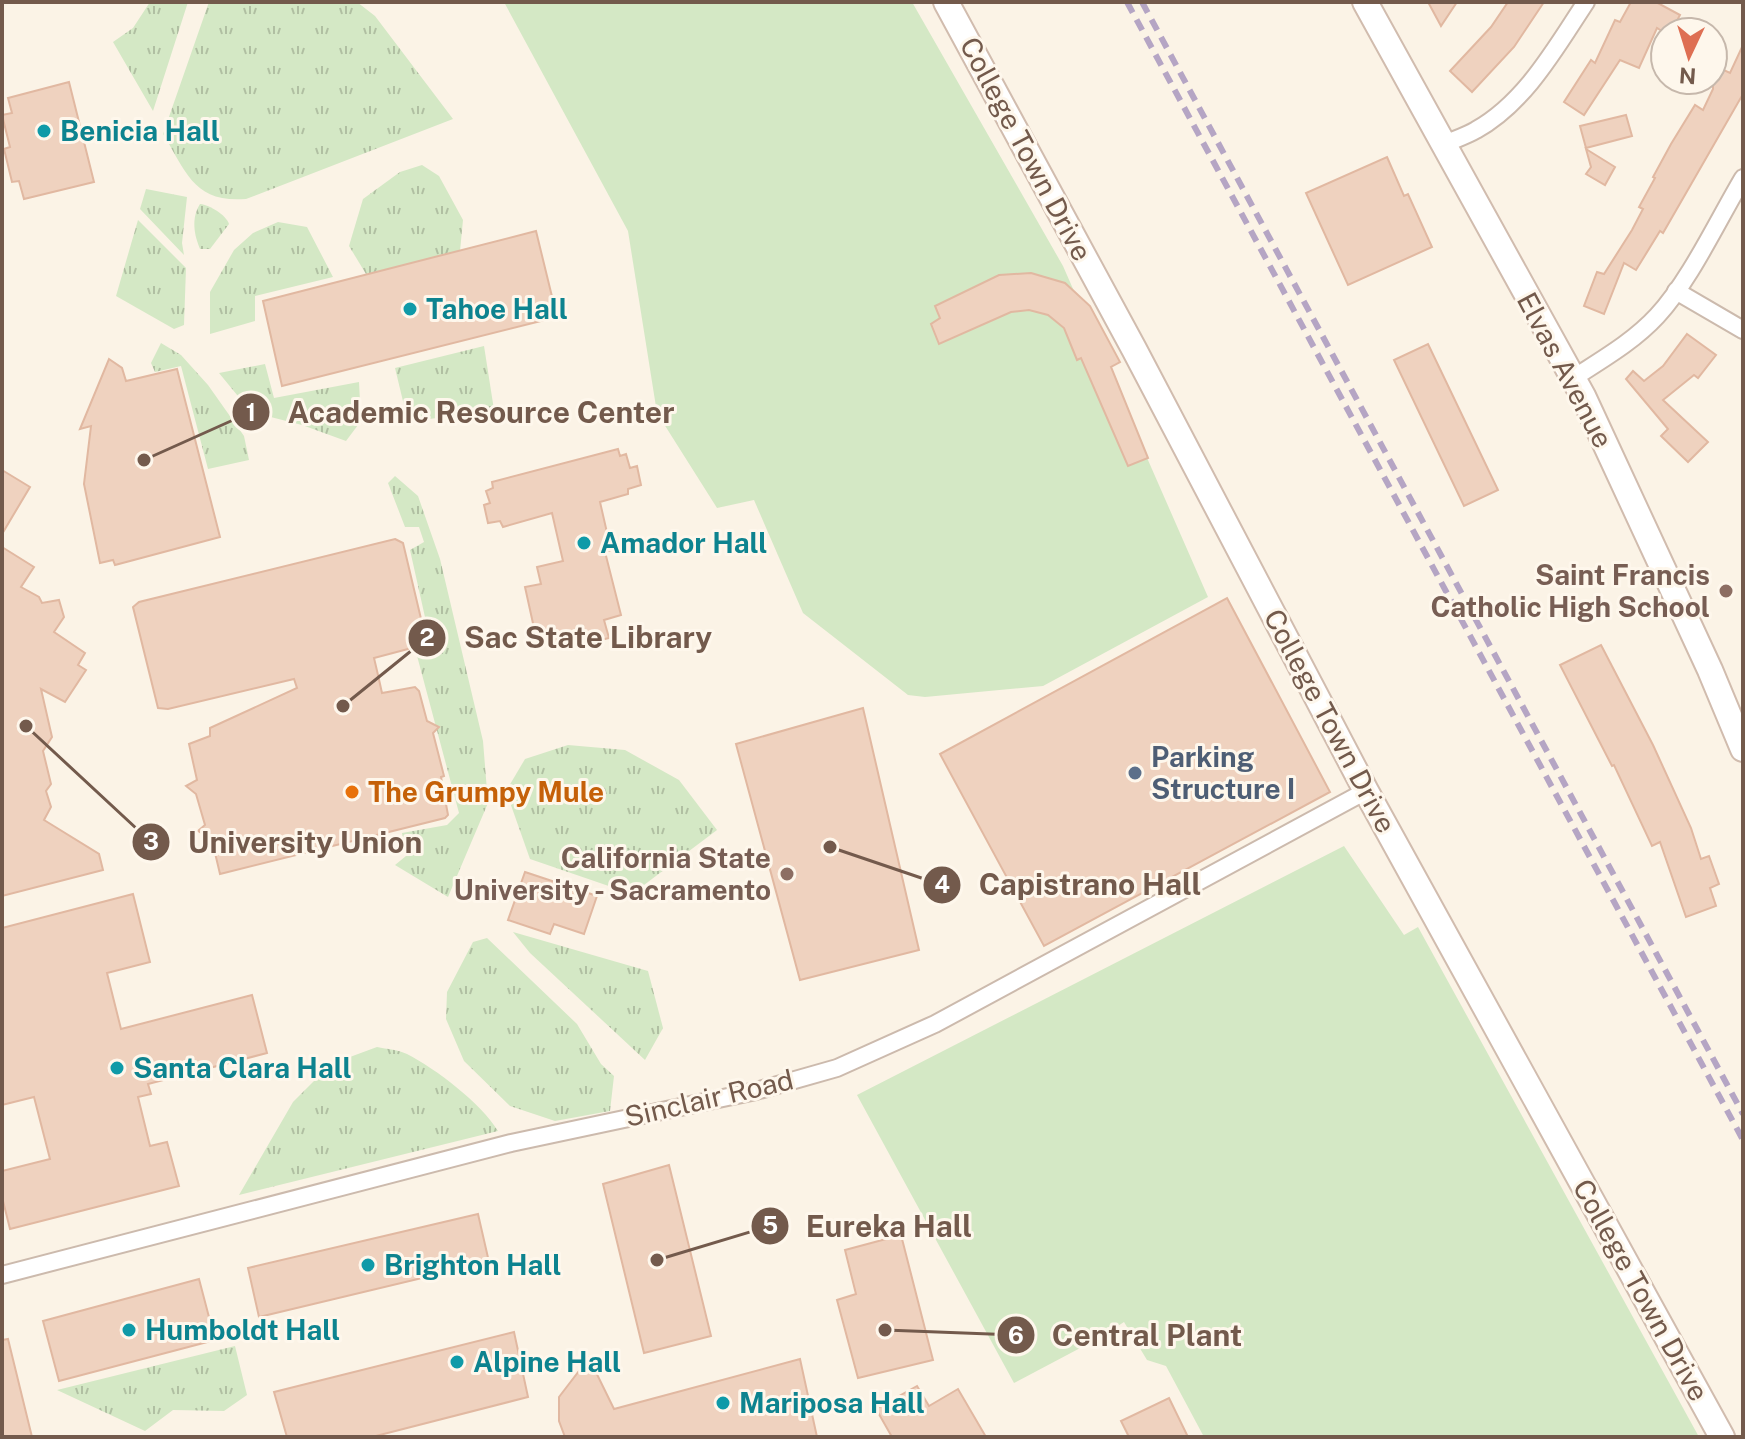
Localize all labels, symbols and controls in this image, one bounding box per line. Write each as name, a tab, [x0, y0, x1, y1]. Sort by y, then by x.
north arrow	[1649, 16, 1729, 96]
street label: College Town Drive	[954, 31, 1099, 266]
text: N	[1678, 62, 1697, 90]
place label: Benicia Hall	[60, 114, 220, 147]
marker: Benicia Hall	[35, 122, 53, 140]
street label: Elvas Avenue	[1511, 286, 1620, 453]
place label: Tahoe Hall	[426, 292, 568, 325]
marker: Tahoe Hall	[401, 300, 419, 318]
callout: Academic Resource Center	[231, 385, 691, 439]
text: Academic Resource Center	[287, 394, 675, 430]
text: 1	[246, 398, 256, 426]
place label: Amador Hall	[600, 526, 768, 559]
marker: Amador Hall	[575, 534, 593, 552]
place label: Saint Francis Catholic High School	[1431, 558, 1710, 623]
marker: Saint Francis Catholic High School	[1717, 582, 1735, 600]
street label: College Town Drive	[1258, 603, 1403, 838]
callout: Sac State Library	[407, 611, 728, 665]
text: Sac State Library	[464, 619, 712, 655]
text: 2	[419, 623, 435, 651]
place label: Parking Structure I	[1151, 740, 1295, 805]
marker: Parking Structure I	[1126, 764, 1144, 782]
place label: The Grumpy Mule	[368, 775, 604, 808]
marker: The Grumpy Mule	[343, 783, 361, 801]
callout: University Union	[131, 815, 438, 869]
text: University Union	[188, 824, 422, 860]
text: 3	[143, 827, 159, 855]
place label: California State University - Sacramento	[453, 841, 771, 906]
callout: Capistrano Hall	[922, 858, 1217, 912]
marker: California State University - Sacramento	[778, 865, 796, 883]
text: Capistrano Hall	[979, 866, 1201, 902]
text: 4	[934, 870, 950, 898]
place label: Santa Clara Hall	[133, 1051, 352, 1084]
marker: Santa Clara Hall	[108, 1059, 126, 1077]
street label: Sinclair Road	[621, 1062, 796, 1133]
street label: College Town Drive	[1567, 1173, 1716, 1406]
callout: Eureka Hall	[750, 1199, 988, 1253]
text: Eureka Hall	[806, 1208, 972, 1244]
text: 5	[762, 1211, 778, 1239]
place label: Brighton Hall	[384, 1248, 561, 1281]
marker: Brighton Hall	[359, 1256, 377, 1274]
callout: Central Plant	[996, 1308, 1258, 1362]
place label: Humboldt Hall	[145, 1313, 340, 1346]
text: Central Plant	[1052, 1317, 1242, 1353]
marker: Humboldt Hall	[120, 1321, 138, 1339]
text: 6	[1008, 1321, 1024, 1349]
place label: Alpine Hall	[473, 1345, 621, 1378]
marker: Alpine Hall	[448, 1353, 466, 1371]
place label: Mariposa Hall	[739, 1386, 925, 1419]
marker: Mariposa Hall	[714, 1394, 732, 1412]

